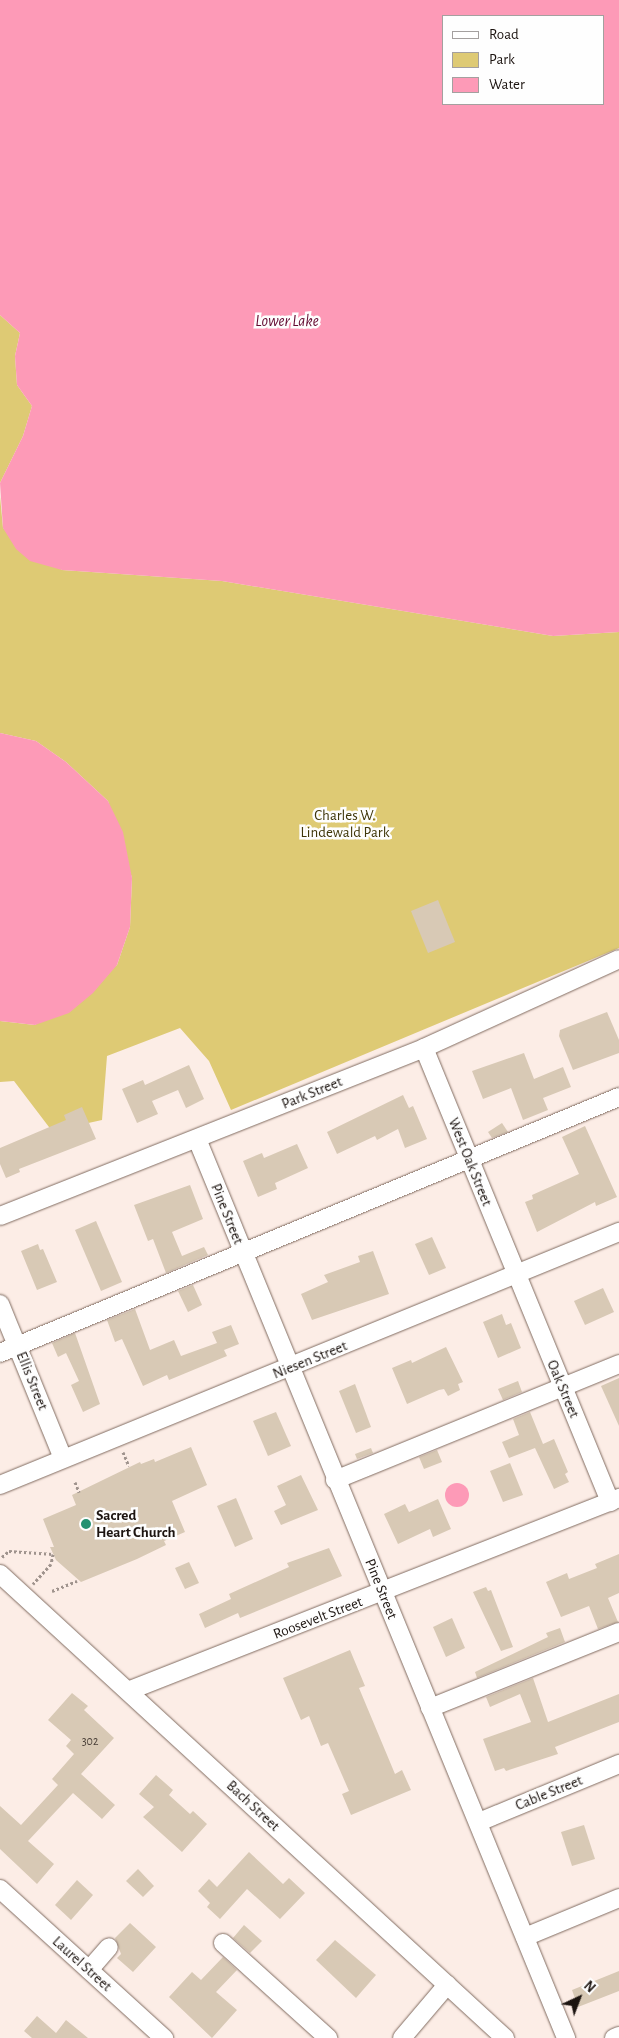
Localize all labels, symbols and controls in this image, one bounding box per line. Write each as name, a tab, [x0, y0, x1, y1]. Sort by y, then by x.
legend	[442, 15, 604, 105]
text: Road	[489, 27, 519, 42]
text: Park	[489, 52, 515, 67]
text: Water	[489, 77, 525, 92]
water label: Lower Lake	[255, 311, 319, 331]
park label: Charles W. Lindewald Park	[301, 806, 389, 841]
street label: Park Street	[279, 1073, 345, 1113]
street label: West Oak Street	[444, 1115, 496, 1209]
street label: Pine Street	[207, 1181, 247, 1247]
street label: Niesen Street	[270, 1337, 350, 1383]
street label: Ellis Street	[12, 1349, 52, 1413]
street label: Oak Street	[543, 1357, 583, 1421]
place label: Sacred Heart Church	[96, 1506, 175, 1541]
marker: Sacred Heart Church	[80, 1518, 92, 1530]
street label: Pine Street	[361, 1556, 401, 1622]
street label: Roosevelt Street	[271, 1593, 365, 1643]
house number: 302	[82, 1735, 98, 1749]
street label: Cable Street	[513, 1771, 585, 1815]
street label: Bach Street	[223, 1777, 283, 1835]
street label: Laurel Street	[49, 1933, 115, 1995]
north arrow	[554, 1973, 604, 2023]
text: N	[581, 1979, 598, 1995]

